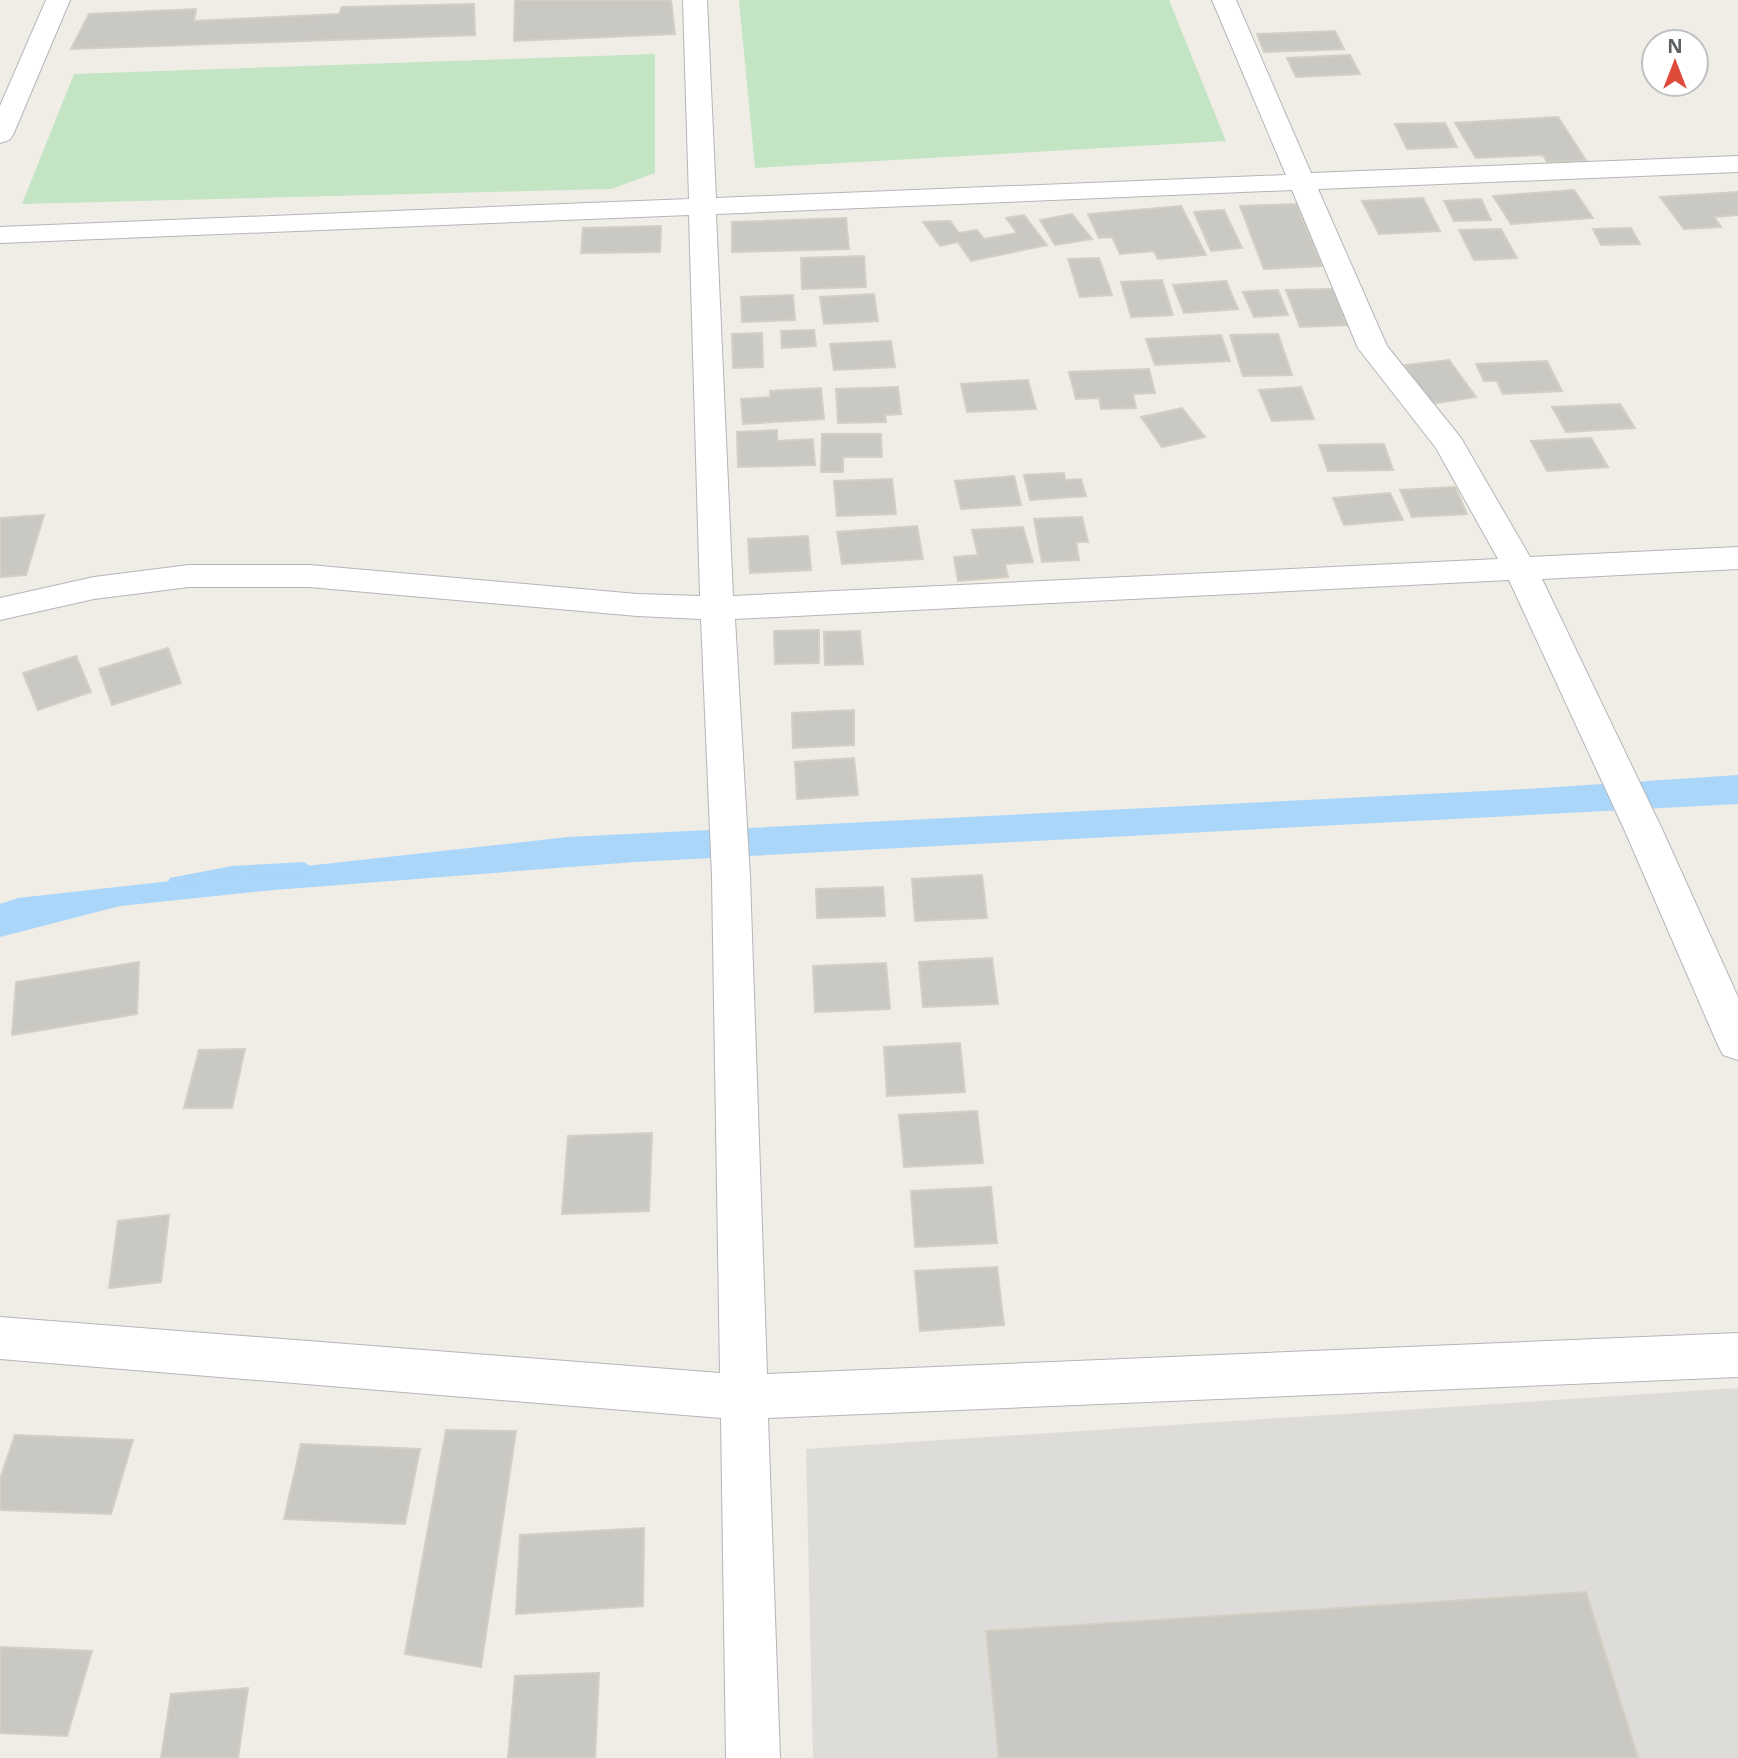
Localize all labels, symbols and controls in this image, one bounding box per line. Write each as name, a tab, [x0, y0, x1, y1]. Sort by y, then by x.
north arrow	[1640, 28, 1710, 98]
text: N	[1667, 33, 1683, 59]

